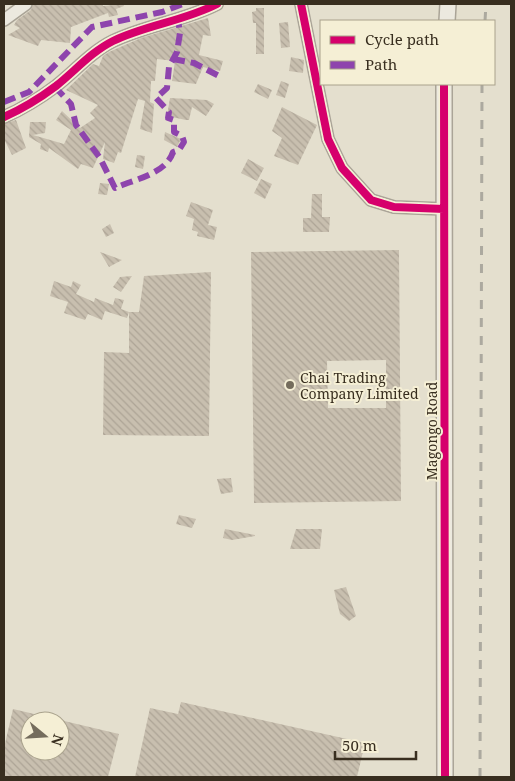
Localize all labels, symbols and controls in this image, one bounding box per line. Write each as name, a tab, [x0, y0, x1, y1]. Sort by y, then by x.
legend	[320, 20, 495, 85]
text: Cycle path	[365, 29, 440, 49]
text: Path	[365, 54, 398, 74]
place label: Chai Trading Company Limited	[300, 368, 419, 403]
marker: Chai Trading Company Limited	[284, 379, 296, 391]
street label: Magongo Road	[422, 381, 441, 480]
north arrow	[20, 711, 70, 761]
scale bar	[335, 728, 416, 760]
text: N	[47, 732, 69, 748]
text: 50 m	[342, 735, 377, 755]

